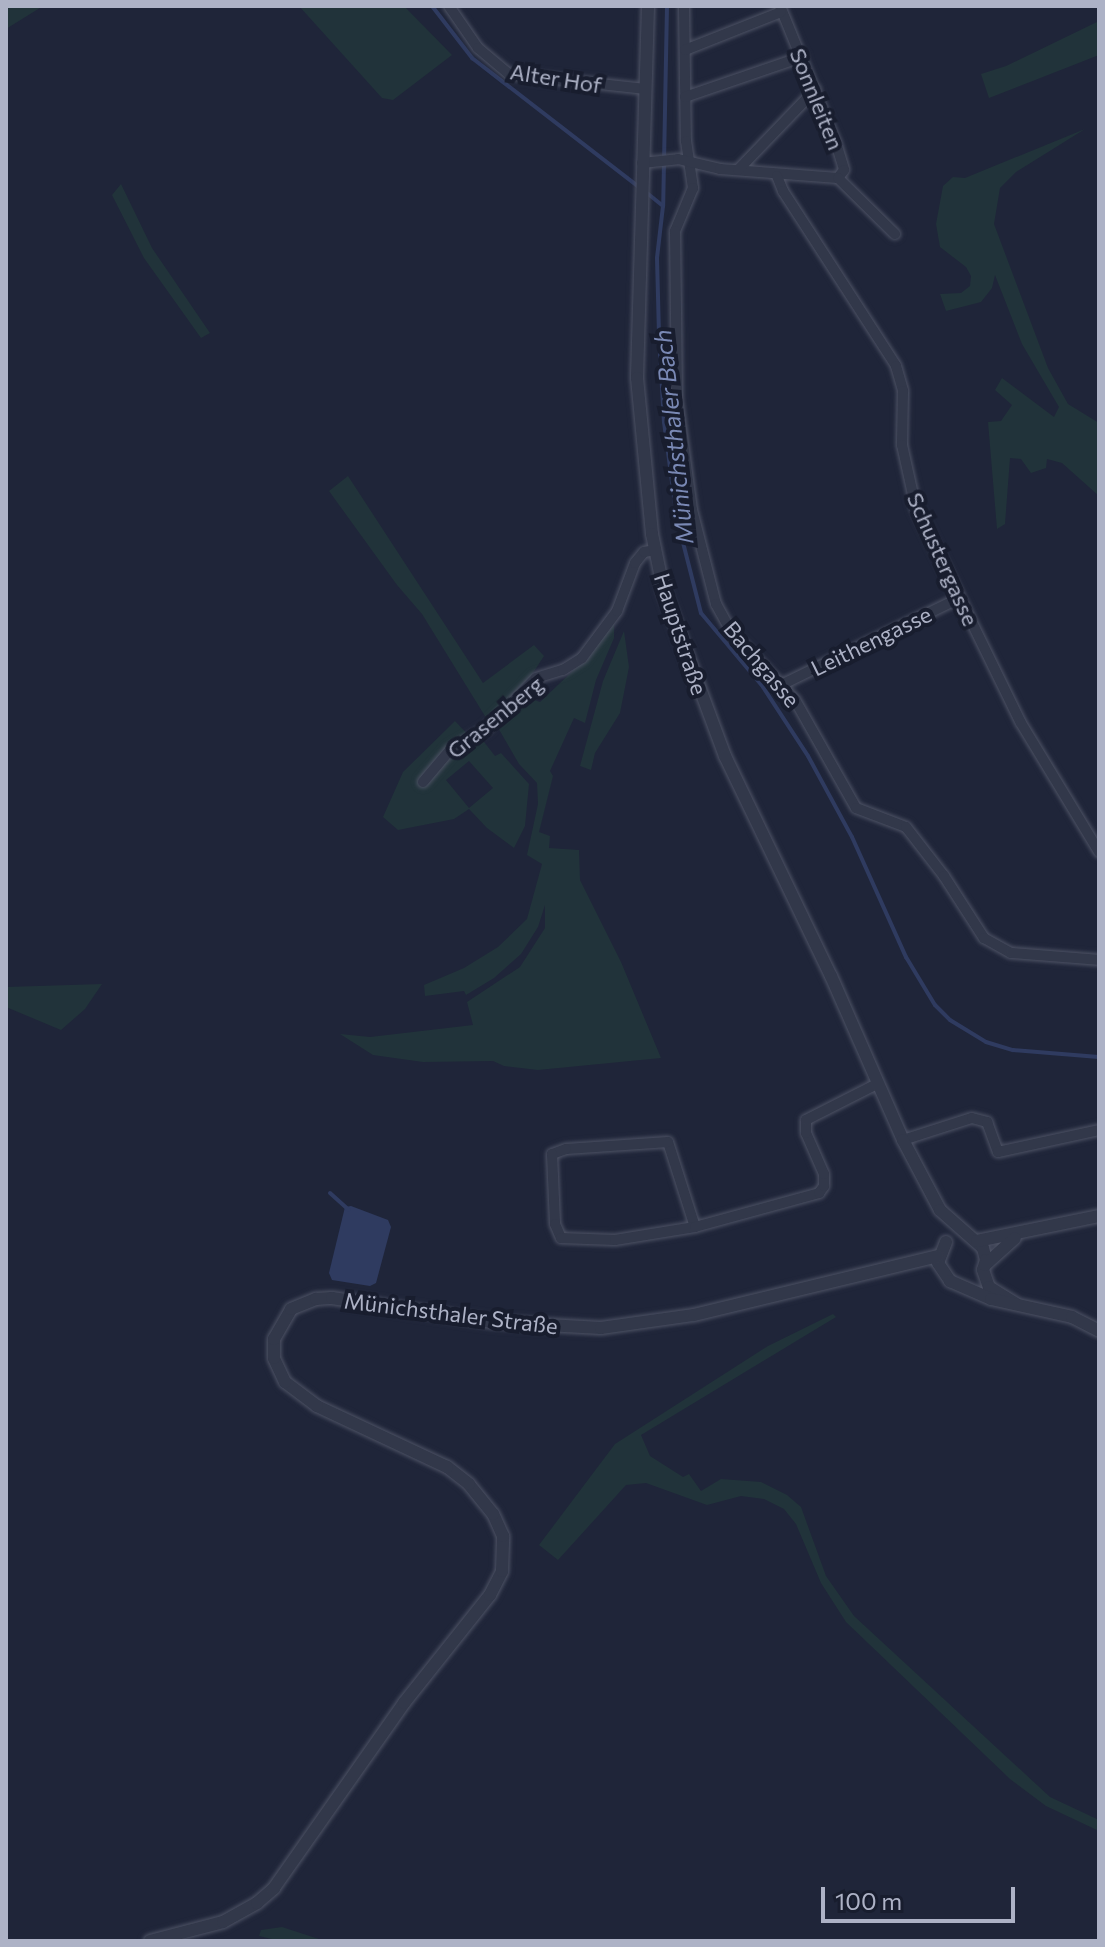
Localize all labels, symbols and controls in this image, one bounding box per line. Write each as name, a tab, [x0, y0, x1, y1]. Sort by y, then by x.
street label: Sonnleiten	[785, 44, 849, 154]
street label: Alter Hof	[508, 58, 604, 98]
water label: Münichsthaler Bach	[647, 328, 699, 546]
street label: Schustergasse	[902, 488, 984, 630]
street label: Hauptstraße	[649, 570, 713, 698]
street label: Leithengasse	[807, 601, 935, 681]
street label: Bachgasse	[718, 616, 806, 712]
street label: Grasenberg	[442, 670, 548, 764]
street label: Münichsthaler Straße	[343, 1287, 559, 1339]
scale bar	[825, 1871, 1019, 1921]
text: 100 m	[835, 1886, 902, 1915]

